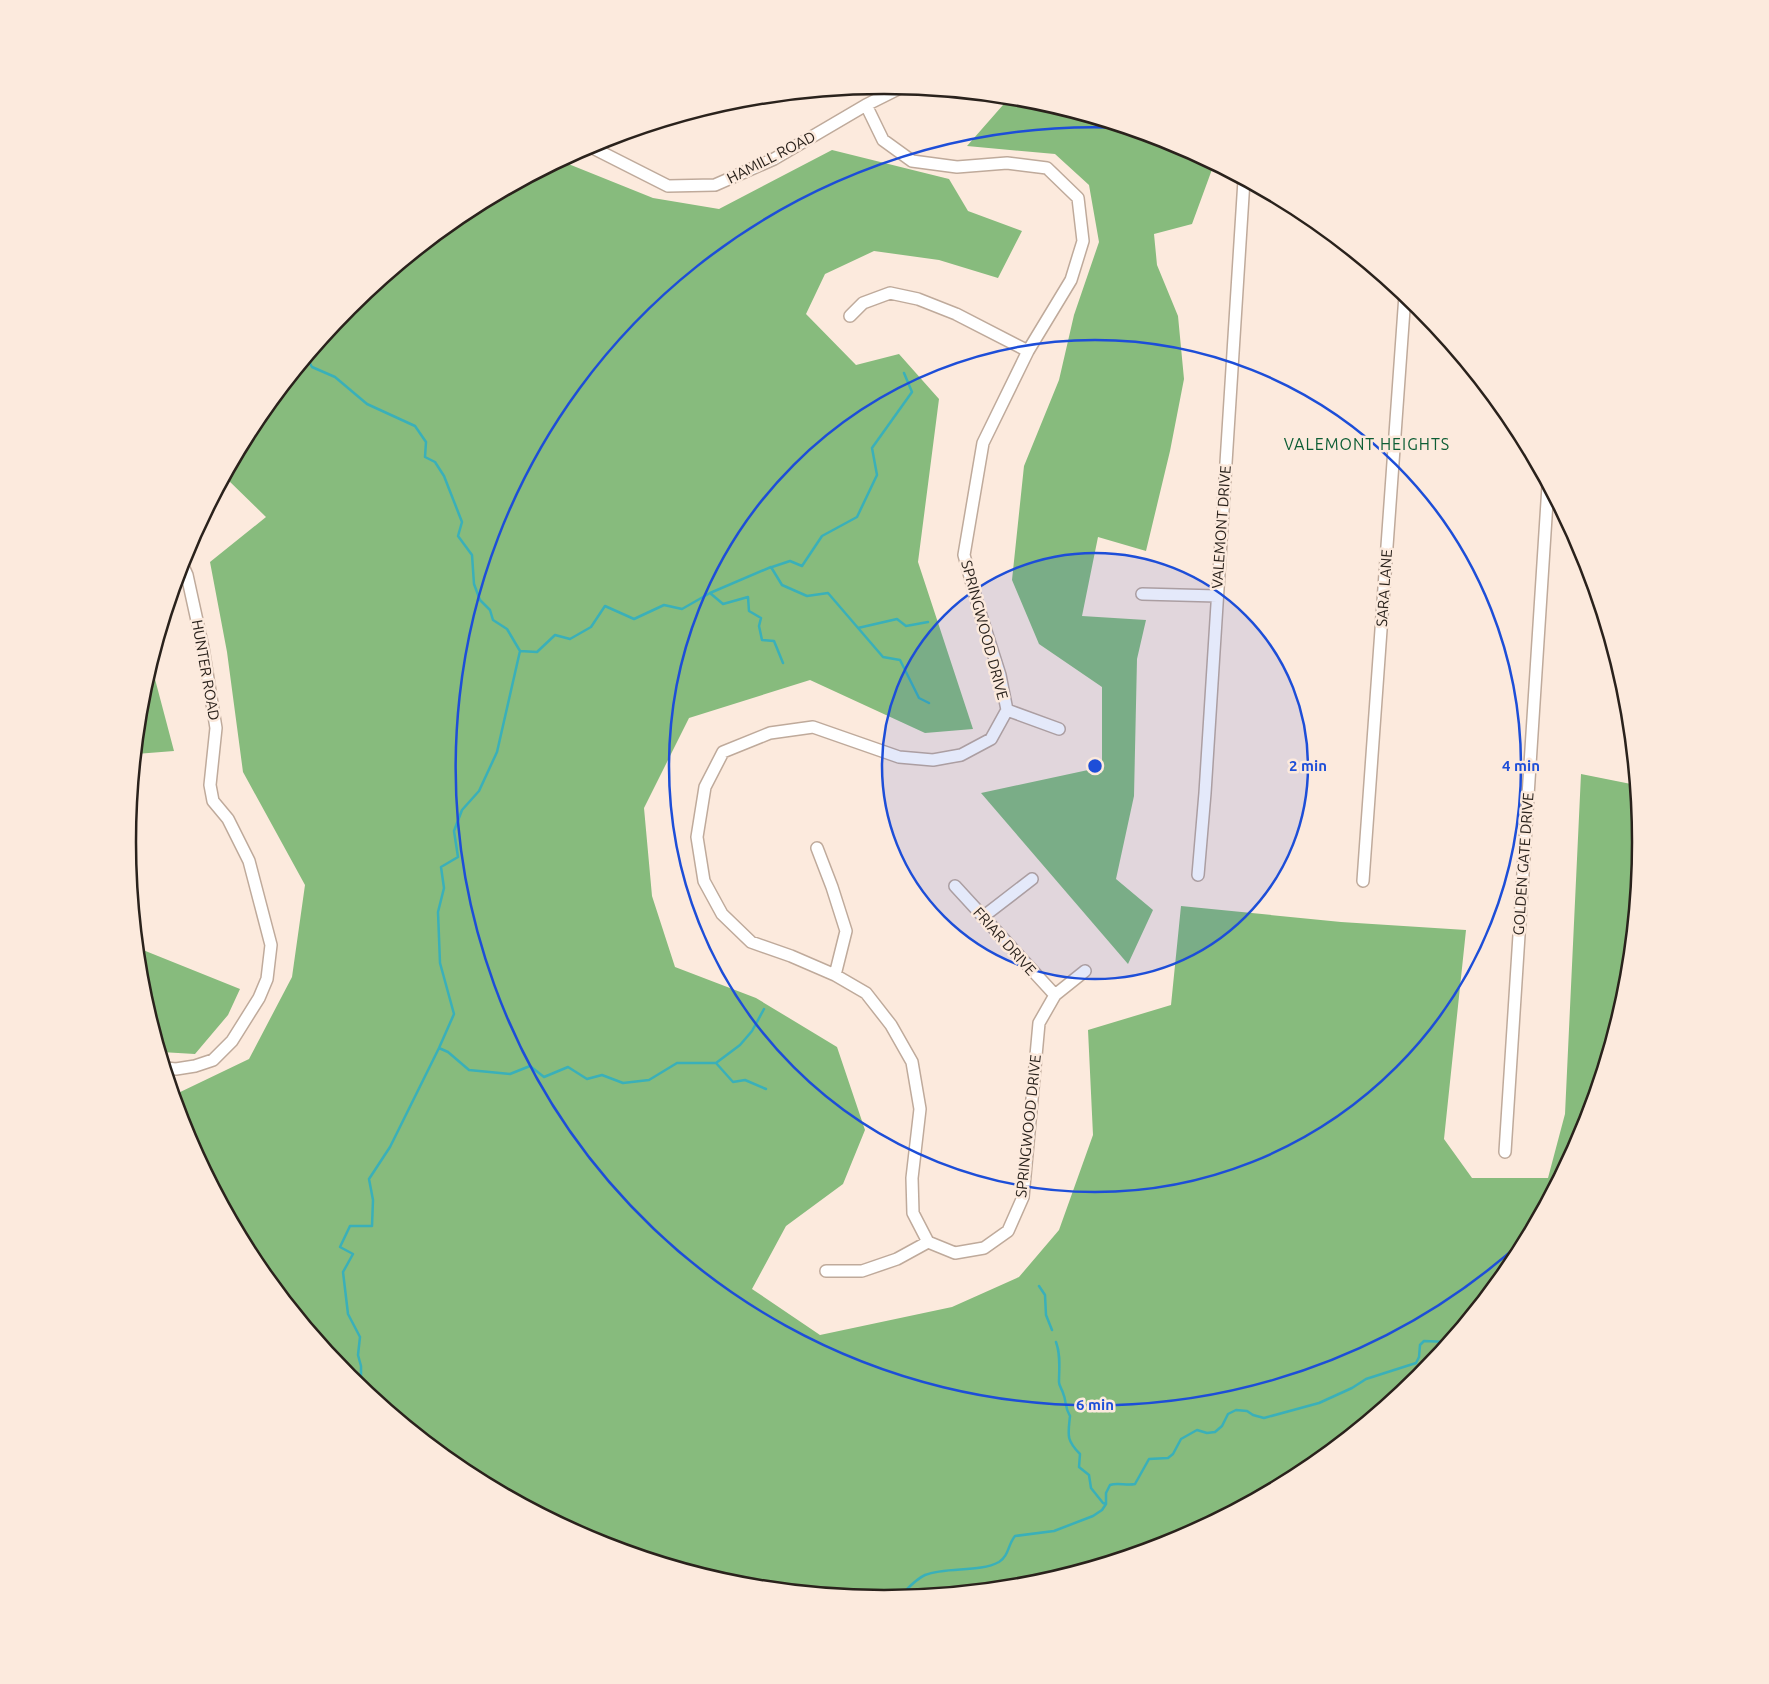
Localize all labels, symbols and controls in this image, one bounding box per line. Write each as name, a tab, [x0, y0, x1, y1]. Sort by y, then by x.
street label: HAMILL ROAD	[724, 127, 818, 187]
district label: VALEMONT HEIGHTS	[1284, 435, 1450, 453]
street label: VALEMONT DRIVE	[1208, 465, 1234, 589]
street label: SARA LANE	[1373, 549, 1395, 627]
street label: SPRINGWOOD DRIVE	[958, 558, 1012, 702]
street label: HUNTER ROAD	[189, 618, 223, 722]
centre of rings	[1086, 757, 1104, 775]
text: 2 min	[1289, 757, 1327, 774]
text: 4 min	[1502, 757, 1540, 774]
street label: GOLDEN GATE DRIVE	[1510, 792, 1536, 936]
street label: FRIAR DRIVE	[970, 904, 1040, 978]
street label: SPRINGWOOD DRIVE	[1012, 1054, 1044, 1198]
text: 6 min	[1076, 1396, 1114, 1413]

